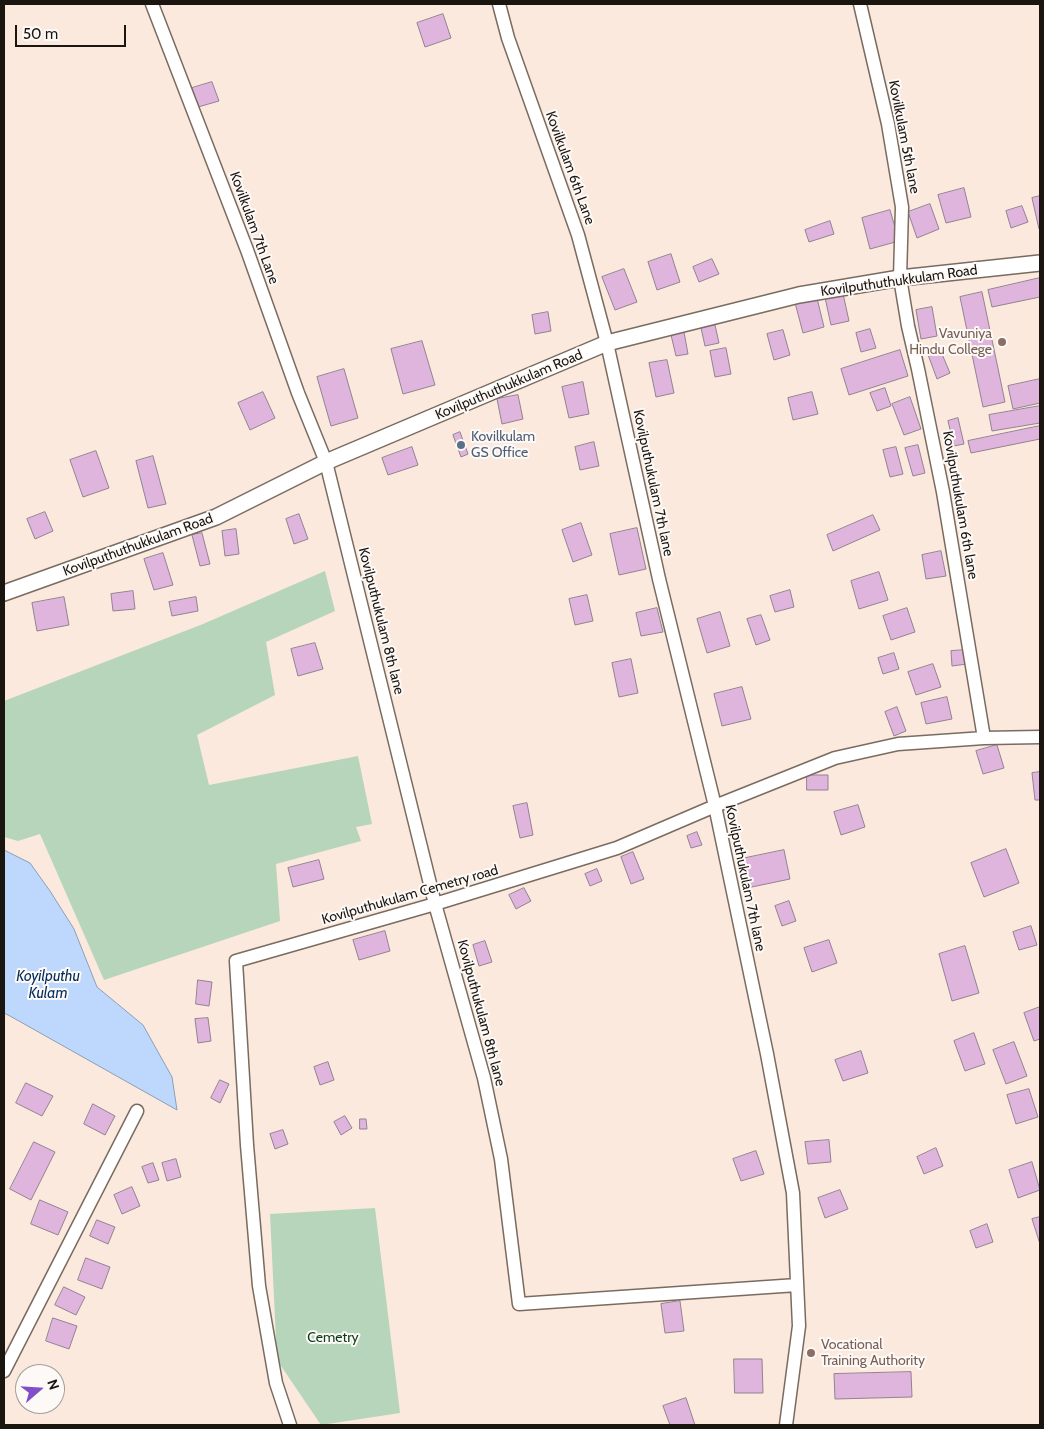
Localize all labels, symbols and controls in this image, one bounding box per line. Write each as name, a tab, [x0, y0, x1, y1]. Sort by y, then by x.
scale bar	[18, 15, 129, 47]
text: 50 m	[23, 25, 58, 43]
street label: Kovilkulam 5th lane	[885, 79, 923, 195]
street label: Kovilkulam 6th Lane	[542, 109, 598, 227]
street label: Kovilkulam 7th Lane	[226, 169, 282, 287]
street label: Kovilputhuthukkulam Road	[819, 262, 979, 300]
place label: Vavuniya Hindu College	[909, 326, 992, 358]
marker: Vavuniya Hindu College	[996, 336, 1008, 348]
street label: Kovilputhuthukkulam Road	[433, 346, 585, 424]
street label: Kovilputhukulam 7th lane	[629, 408, 677, 558]
place label: Kovilkulam GS Office	[471, 429, 535, 462]
street label: Kovilputhukulam 6th lane	[939, 429, 981, 581]
marker: Kovilkulam GS Office	[455, 439, 467, 451]
street label: Kovilputhuthukkulam Road	[61, 510, 215, 580]
street label: Kovilputhukulam 8th lane	[355, 546, 407, 696]
street label: Kovilputhukulam 7th lane	[721, 803, 769, 953]
street label: Kovilputhukulam Cemetry road	[320, 862, 500, 928]
street label: Kovilputhukulam 8th lane	[453, 938, 509, 1088]
water label: Koyilputhu Kulam	[16, 968, 80, 1003]
park label: Cemetry	[307, 1330, 359, 1346]
place label: Vocational Training Authority	[821, 1337, 925, 1370]
marker: Vocational Training Authority	[805, 1347, 817, 1359]
north arrow	[15, 1364, 65, 1414]
text: N	[43, 1377, 63, 1392]

